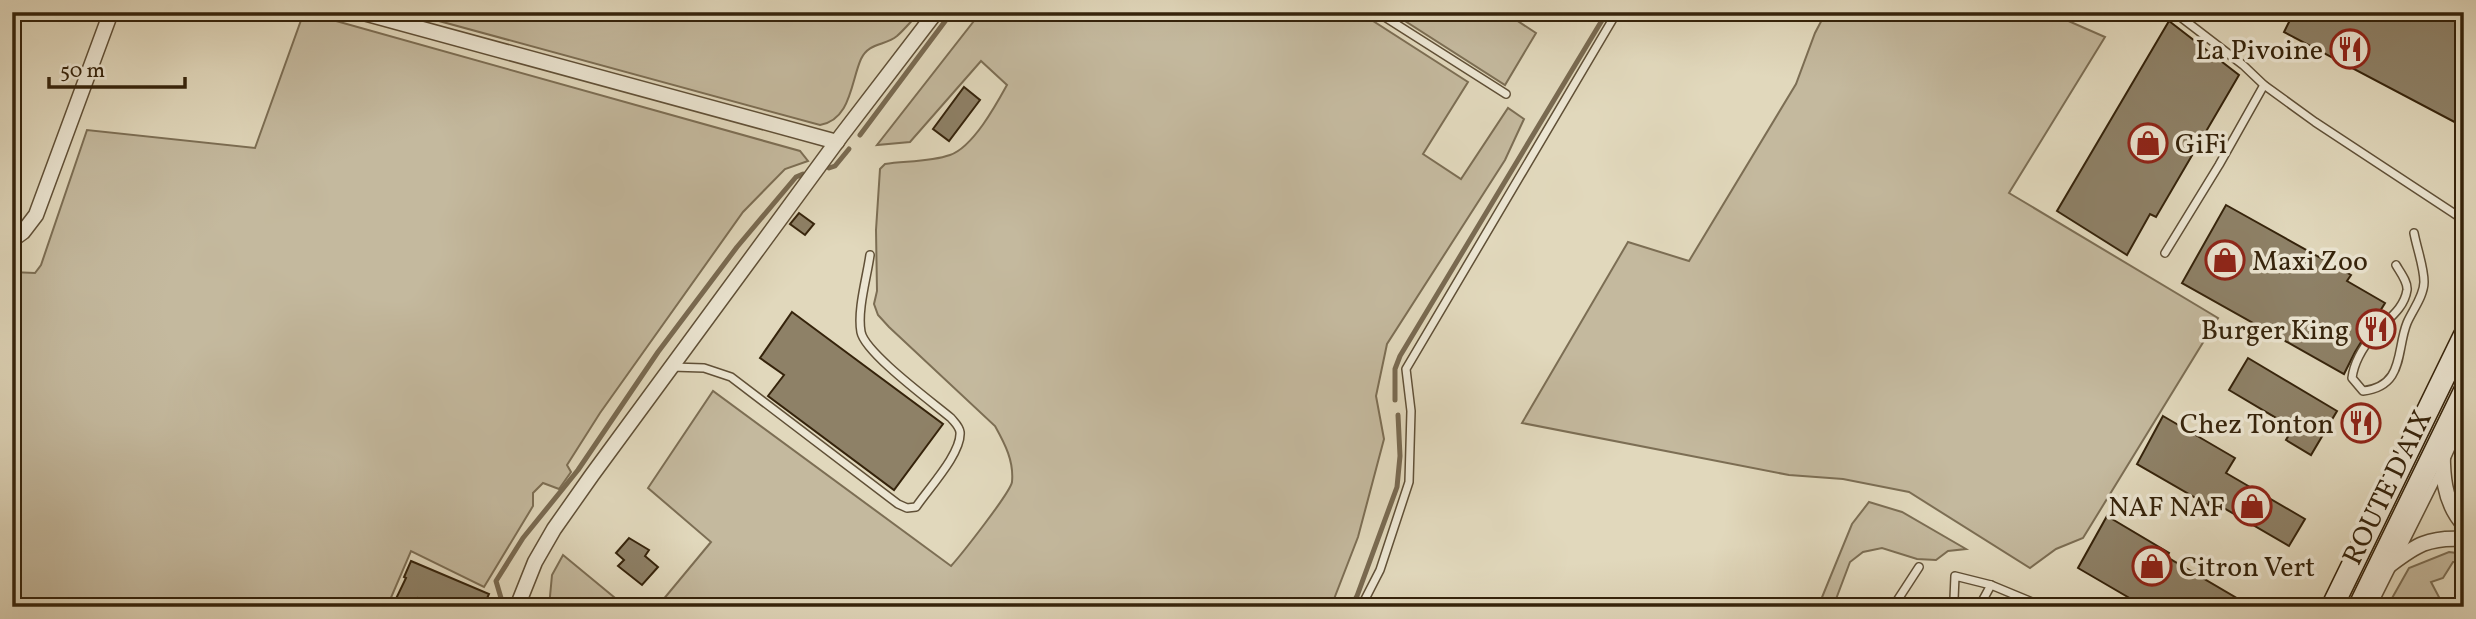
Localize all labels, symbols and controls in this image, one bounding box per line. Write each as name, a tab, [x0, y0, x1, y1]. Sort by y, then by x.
restaurant icon: La Pivoine	[2329, 28, 2371, 70]
place label: La Pivoine	[2195, 32, 2323, 71]
scale bar	[49, 46, 186, 90]
text: 50 m	[60, 57, 105, 86]
shop icon: GiFi	[2127, 122, 2169, 164]
place label: GiFi	[2175, 126, 2227, 165]
shop icon: Maxi Zoo	[2204, 239, 2246, 281]
place label: Maxi Zoo	[2252, 243, 2368, 282]
restaurant icon: Burger King	[2355, 308, 2397, 350]
place label: Burger King	[2201, 312, 2349, 351]
restaurant icon: Chez Tonton	[2340, 402, 2382, 444]
street label: ROUTE D'AIX	[2334, 404, 2443, 572]
place label: Chez Tonton	[2180, 406, 2334, 445]
shop icon: NAF NAF	[2231, 485, 2273, 527]
place label: NAF NAF	[2108, 489, 2225, 528]
shop icon: Citron Vert	[2131, 545, 2173, 587]
place label: Citron Vert	[2179, 549, 2315, 588]

